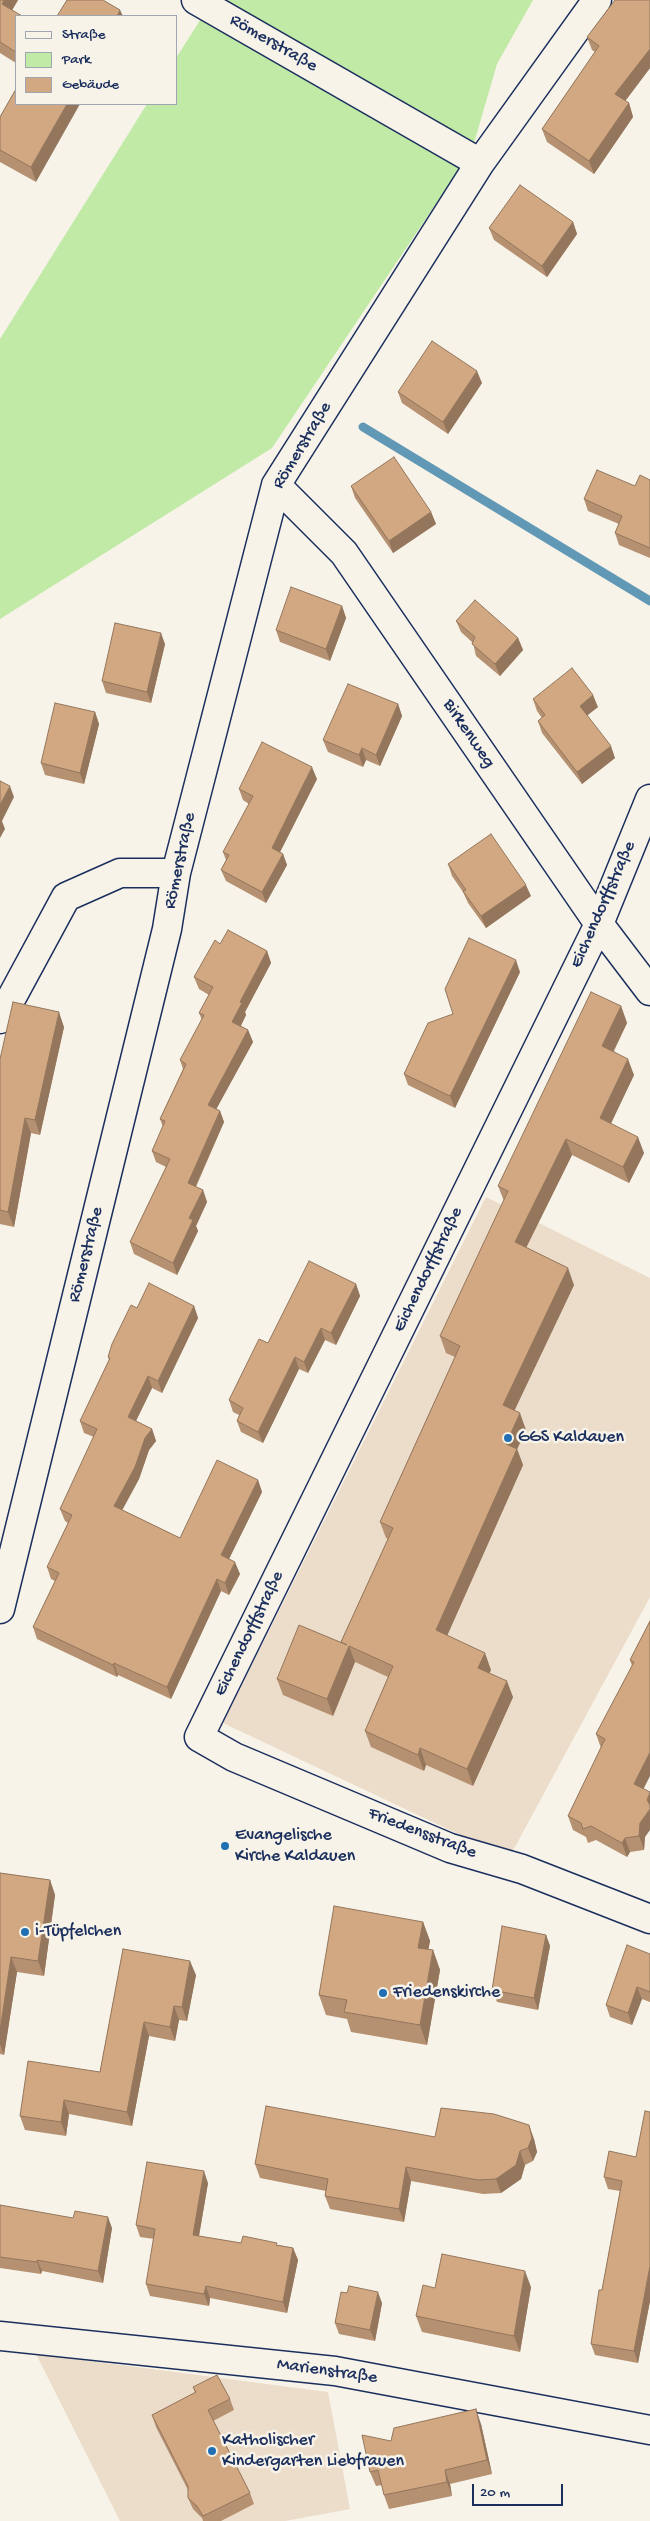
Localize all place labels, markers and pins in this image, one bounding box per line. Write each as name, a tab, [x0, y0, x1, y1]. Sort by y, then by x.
place label: GGS Kaldauen	[518, 1427, 624, 1449]
marker: GGS Kaldauen	[502, 1432, 514, 1444]
place label: Evangelische Kirche Kaldauen	[235, 1825, 355, 1868]
marker: Evangelische Kirche Kaldauen	[219, 1840, 231, 1852]
place label: i-Tüpfelchen	[35, 1921, 121, 1943]
marker: i-Tüpfelchen	[19, 1926, 31, 1938]
place label: Friedenskirche	[393, 1982, 500, 2004]
marker: Friedenskirche	[377, 1987, 389, 1999]
place label: Katholischer Kindergarten Liebfrauen	[222, 2430, 404, 2472]
marker: Katholischer Kindergarten Liebfrauen	[206, 2445, 218, 2457]

